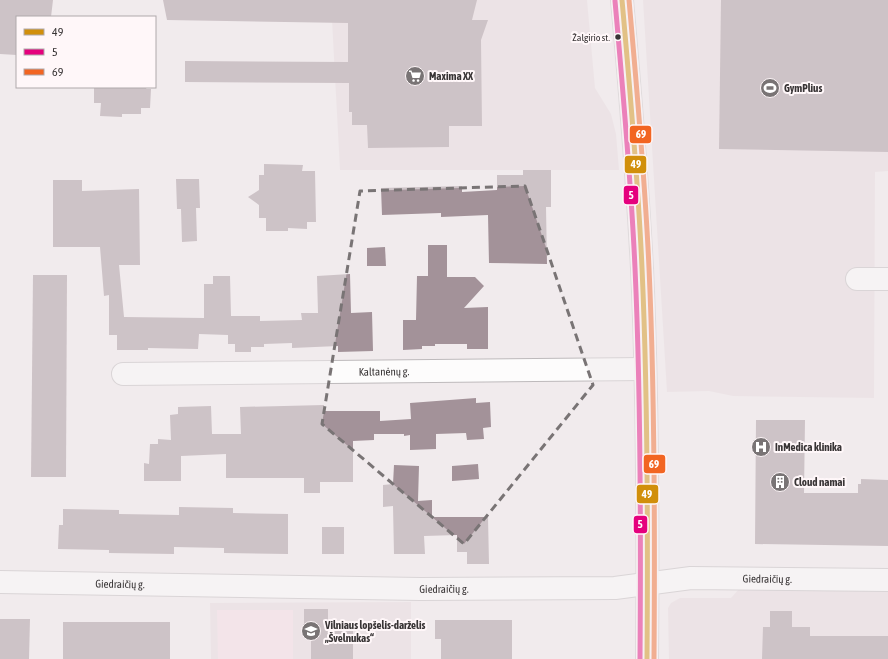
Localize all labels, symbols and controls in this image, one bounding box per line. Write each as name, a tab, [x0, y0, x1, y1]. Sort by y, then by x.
legend	[16, 16, 156, 88]
text: 49	[52, 25, 64, 39]
place label: Žalgirio st.	[572, 32, 610, 43]
marker: Žalgirio st.	[613, 32, 623, 42]
text: 5	[52, 45, 58, 59]
text: 69	[52, 65, 64, 79]
supermarket icon: Maxima XX	[404, 65, 426, 87]
place label: Maxima XX	[429, 70, 474, 82]
sports icon: GymPlius	[759, 77, 781, 99]
place label: GymPlius	[784, 82, 822, 94]
line badge: 69	[629, 125, 652, 144]
text: 69	[636, 128, 646, 140]
line badge: 49	[624, 155, 647, 174]
text: 49	[630, 158, 641, 170]
line badge: 5	[623, 185, 639, 205]
text: 5	[628, 189, 634, 201]
street label: Kaltanėnų g.	[359, 365, 409, 378]
hospital icon: InMedica klinika	[750, 436, 772, 458]
place label: InMedica klinika	[775, 441, 842, 453]
line badge: 69	[643, 454, 666, 474]
text: 69	[649, 458, 659, 470]
building icon: Cloud namai	[769, 471, 791, 493]
place label: Cloud namai	[794, 476, 845, 488]
line badge: 49	[636, 484, 659, 504]
text: 49	[641, 488, 652, 500]
line badge: 5	[633, 515, 648, 534]
text: 5	[637, 518, 643, 530]
street label: Giedraičių g.	[743, 573, 792, 585]
street label: Giedraičių g.	[95, 578, 145, 590]
street label: Giedraičių g.	[419, 583, 469, 595]
place label: Vilniaus lopšelis-darželis „Švelnukas“	[324, 619, 426, 644]
school or university icon: Vilniaus lopšelis-darželis „Švelnukas“	[300, 620, 322, 642]

